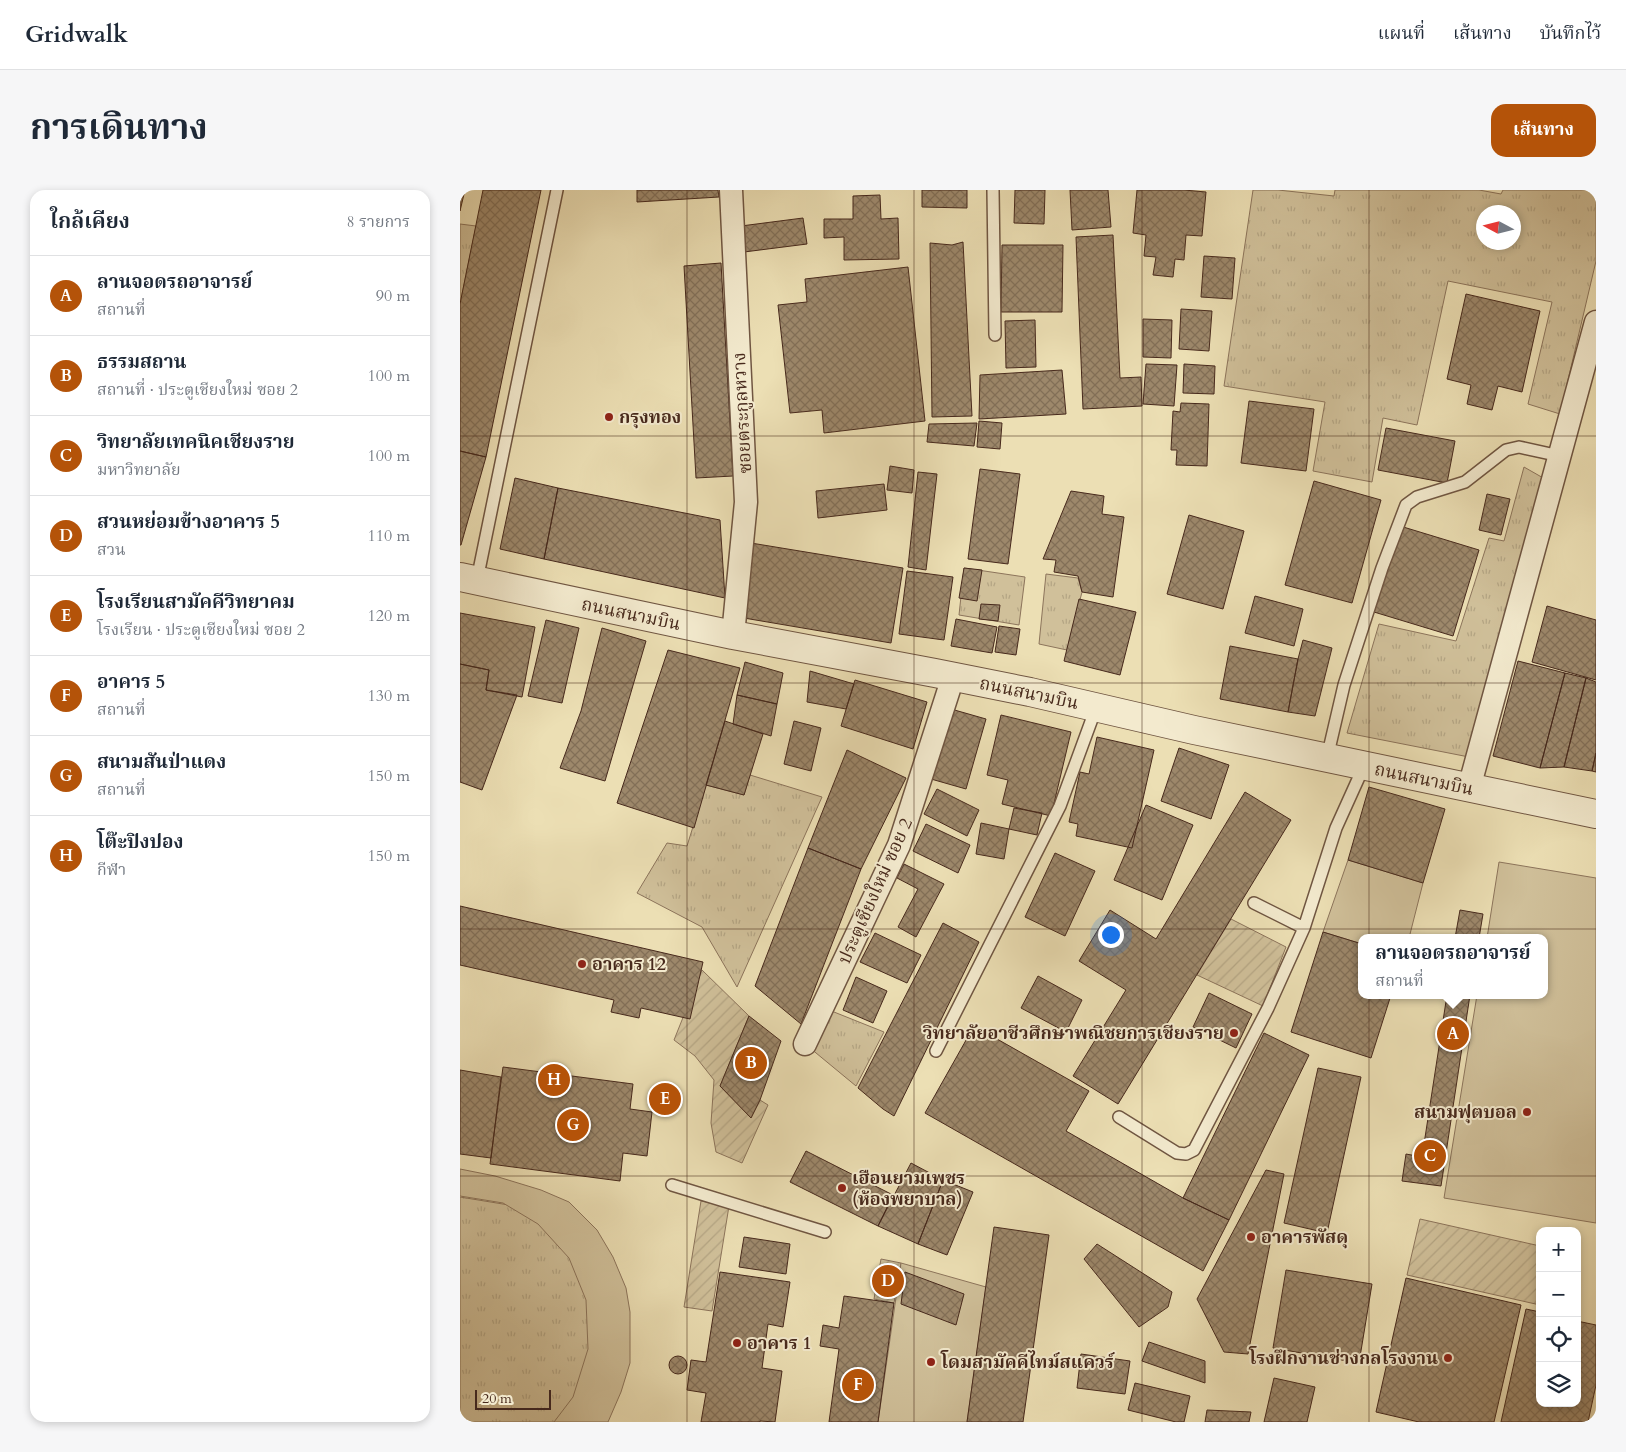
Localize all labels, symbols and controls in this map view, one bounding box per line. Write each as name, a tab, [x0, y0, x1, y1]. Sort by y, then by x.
text: Gridwalk	[25, 18, 128, 51]
text: แผนที่	[1378, 21, 1425, 46]
text: เส้นทาง	[1453, 21, 1512, 46]
text: บันทึกไว้	[1540, 21, 1601, 46]
text: การเดินทาง	[30, 104, 208, 152]
button: เส้นทาง	[1491, 104, 1596, 157]
north arrow	[1476, 205, 1521, 250]
text: ใกล้เคียง	[50, 207, 130, 236]
text: 8 รายการ	[347, 211, 410, 233]
text: ลานจอดรถอาจารย์	[97, 269, 252, 295]
text: A	[60, 285, 72, 307]
text: 90 m	[376, 285, 410, 307]
text: สถานที่	[97, 299, 145, 321]
text: ธรรมสถาน	[97, 349, 186, 375]
street label: ซอยตระกูลหวาง	[727, 352, 758, 474]
text: B	[60, 365, 72, 387]
text: 100 m	[368, 365, 410, 387]
text: สถานที่ · ประตูเชียงใหม่ ซอย 2	[97, 379, 298, 401]
place label: กรุงทอง	[619, 405, 681, 430]
marker: กรุงทอง	[603, 411, 615, 423]
text: วิทยาลัยเทคนิคเชียงราย	[97, 429, 295, 455]
text: C	[60, 445, 72, 467]
text: 100 m	[368, 445, 410, 467]
text: มหาวิทยาลัย	[97, 459, 181, 481]
text: สวนหย่อมข้างอาคาร 5	[97, 509, 280, 535]
text: D	[59, 525, 73, 547]
text: 110 m	[368, 525, 410, 547]
text: สวน	[97, 539, 126, 561]
text: โรงเรียนสามัคคีวิทยาคม	[97, 589, 295, 615]
street label: ถนนสนามบิน	[579, 592, 683, 637]
text: E	[61, 605, 71, 627]
text: 120 m	[368, 605, 410, 627]
text: โรงเรียน · ประตูเชียงใหม่ ซอย 2	[97, 619, 305, 641]
text: อาคาร 5	[97, 669, 165, 695]
street label: ถนนสนามบิน	[977, 671, 1081, 716]
text: F	[61, 685, 71, 707]
text: 130 m	[368, 685, 410, 707]
text: สถานที่	[97, 699, 145, 721]
text: สนามสันป่าแดง	[97, 749, 226, 775]
street label: ถนนสนามบิน	[1372, 757, 1476, 802]
text: G	[59, 765, 73, 787]
text: 150 m	[368, 765, 410, 787]
text: สถานที่	[97, 779, 145, 801]
street label: ประตูเชียงใหม่ ซอย 2	[832, 814, 919, 968]
text: โต๊ะปิงปอง	[97, 829, 183, 855]
text: H	[59, 845, 73, 867]
text: 150 m	[368, 845, 410, 867]
text: กีฬา	[97, 859, 126, 881]
your location	[1098, 922, 1124, 948]
popup	[1358, 934, 1548, 999]
text: ลานจอดรถอาจารย์	[1375, 940, 1531, 966]
place label: อาคาร 12	[592, 952, 666, 977]
marker: อาคาร 12	[576, 958, 588, 970]
text: สถานที่	[1375, 970, 1424, 992]
pin: A	[1437, 1015, 1469, 1053]
place label: วิทยาลัยอาชีวศึกษาพณิชยการเชียงราย	[922, 1021, 1224, 1046]
marker: วิทยาลัยอาชีวศึกษาพณิชยการเชียงราย	[1228, 1027, 1240, 1039]
pin: B	[735, 1044, 767, 1082]
pin: H	[538, 1061, 570, 1099]
pin: E	[649, 1080, 681, 1118]
place label: สนามฟุตบอล	[1414, 1100, 1517, 1125]
pin: G	[557, 1106, 589, 1144]
marker: สนามฟุตบอล	[1521, 1106, 1533, 1118]
pin: C	[1414, 1137, 1446, 1175]
place label: เฮือนยามเพชร (ห้องพยาบาล)	[852, 1166, 965, 1212]
marker: เฮือนยามเพชร (ห้องพยาบาล)	[836, 1182, 848, 1194]
place label: อาคารพัสดุ	[1261, 1225, 1348, 1250]
map controls	[1536, 1227, 1581, 1407]
button: +	[1536, 1227, 1581, 1272]
marker: อาคารพัสดุ	[1245, 1231, 1257, 1243]
pin: D	[872, 1262, 904, 1300]
button: −	[1536, 1272, 1581, 1317]
button: locate	[1536, 1317, 1581, 1362]
place label: อาคาร 1	[747, 1331, 812, 1356]
marker: อาคาร 1	[731, 1337, 743, 1349]
place label: โรงฝึกงานช่างกลโรงงาน	[1248, 1346, 1438, 1371]
place label: โดมสามัคคีไทม์สแควร์	[940, 1350, 1116, 1375]
marker: โรงฝึกงานช่างกลโรงงาน	[1442, 1352, 1454, 1364]
marker: โดมสามัคคีไทม์สแควร์	[925, 1356, 937, 1368]
button: layers	[1536, 1362, 1581, 1407]
pin: F	[842, 1366, 874, 1404]
scale bar	[475, 1387, 551, 1410]
text: 20 m	[482, 1389, 512, 1408]

